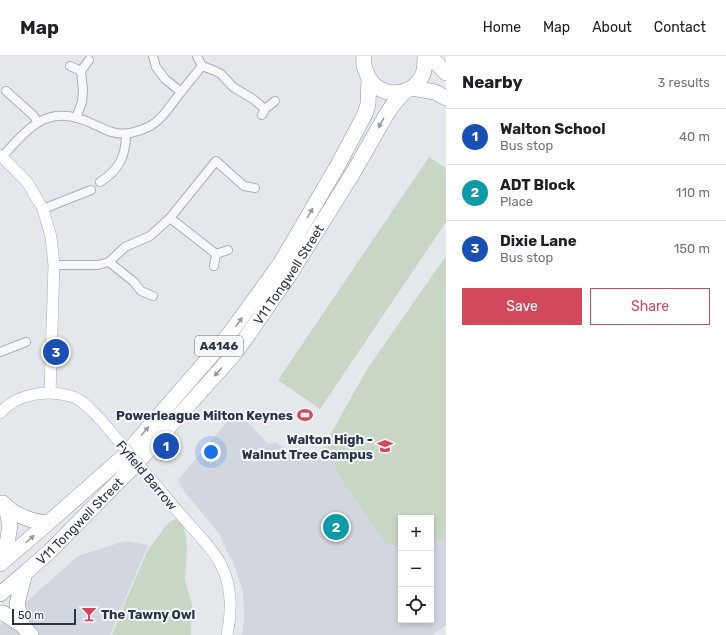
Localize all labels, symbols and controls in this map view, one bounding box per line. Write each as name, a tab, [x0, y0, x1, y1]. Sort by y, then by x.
text: Map	[20, 16, 59, 39]
text: Home	[483, 19, 521, 36]
text: Map	[543, 19, 570, 36]
text: About	[592, 19, 632, 36]
text: Contact	[654, 19, 706, 36]
text: Nearby	[462, 72, 523, 92]
text: 3 results	[658, 75, 710, 90]
one-way arrow	[378, 117, 385, 129]
text: Walton School	[500, 120, 605, 138]
text: 1	[472, 129, 478, 144]
text: 40 m	[679, 129, 710, 144]
text: Bus stop	[500, 138, 553, 153]
text: ADT Block	[500, 176, 575, 194]
text: 2	[471, 185, 479, 200]
text: 110 m	[676, 185, 710, 200]
text: Place	[500, 194, 533, 209]
one-way arrow	[306, 208, 314, 218]
street label: V11 Tongwell Street	[250, 222, 327, 328]
text: Dixie Lane	[500, 232, 577, 250]
text: 3	[471, 241, 479, 256]
text: 150 m	[674, 241, 710, 256]
text: Bus stop	[500, 250, 553, 265]
button: Save	[462, 288, 582, 325]
button: Share	[590, 288, 710, 325]
one-way arrow	[234, 316, 243, 327]
road number: A4146	[195, 336, 243, 356]
pin: 3	[43, 337, 69, 367]
one-way arrow	[213, 367, 223, 377]
sports icon: Powerleague Milton Keynes	[296, 406, 314, 424]
place label: Powerleague Milton Keynes	[116, 408, 293, 423]
one-way arrow	[141, 426, 150, 437]
pin: 1	[153, 431, 179, 461]
place label: Walton High - Walnut Tree Campus	[242, 432, 373, 462]
street label: Fyfield Barrow	[113, 437, 180, 513]
school or university icon: Walton High - Walnut Tree Campus	[376, 437, 394, 455]
your location	[201, 442, 221, 462]
street label: V11 Tongwell Street	[33, 475, 126, 568]
pin: 2	[323, 512, 349, 542]
map controls	[398, 515, 434, 623]
button: +	[398, 515, 434, 551]
one-way arrow	[24, 534, 35, 543]
button: −	[398, 551, 434, 587]
button: locate	[398, 587, 434, 623]
bar icon: The Tawny Owl	[80, 605, 98, 623]
scale bar	[12, 607, 76, 626]
place label: The Tawny Owl	[101, 607, 195, 622]
text: 50 m	[18, 609, 44, 622]

